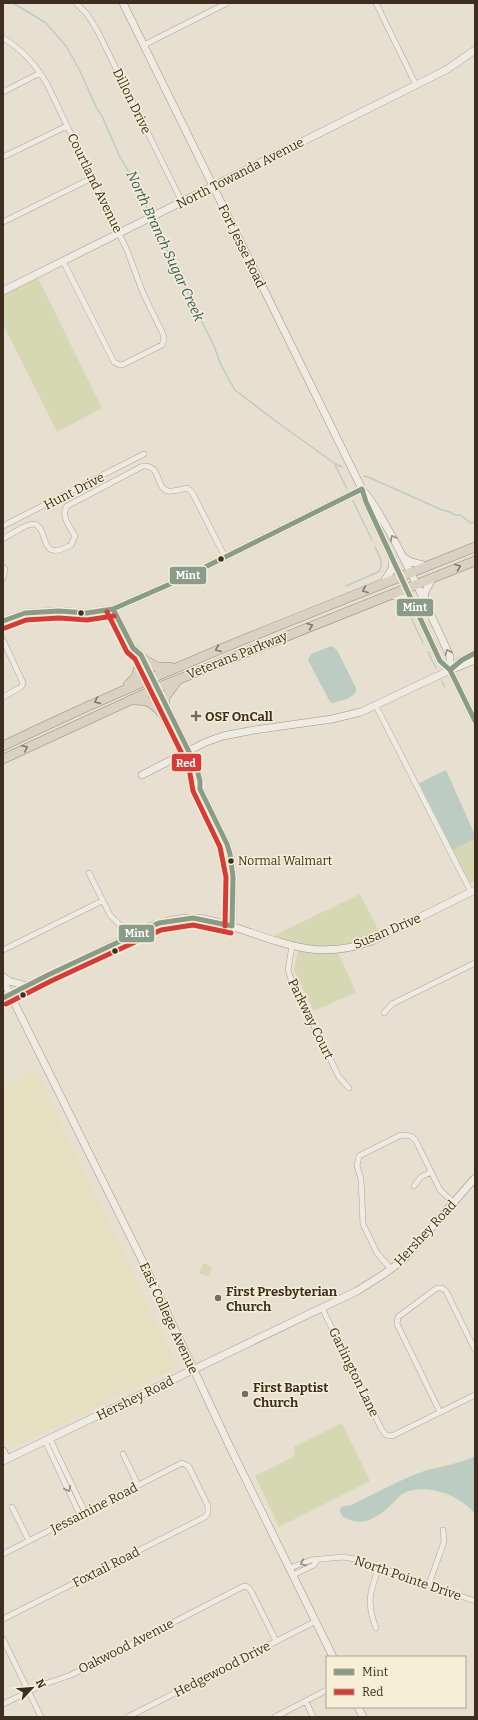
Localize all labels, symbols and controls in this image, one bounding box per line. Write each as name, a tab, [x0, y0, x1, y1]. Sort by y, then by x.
street label: Dillon Drive	[110, 66, 154, 136]
street label: Courtland Avenue	[64, 131, 126, 235]
street label: North Towanda Avenue	[174, 134, 306, 212]
water label: North Branch Sugar Creek	[123, 168, 208, 324]
street label: Fort Jesse Road	[215, 202, 269, 291]
street label: Hunt Drive	[41, 469, 107, 513]
one-way arrow	[390, 535, 398, 542]
unlabelled marker	[216, 554, 226, 564]
one-way arrow	[455, 564, 462, 572]
line badge: Mint	[169, 566, 207, 585]
text: Mint	[176, 569, 201, 582]
one-way arrow	[362, 586, 369, 594]
line badge: Mint	[396, 598, 434, 617]
text: Mint	[403, 601, 428, 614]
unlabelled marker	[76, 608, 86, 618]
one-way arrow	[307, 622, 314, 630]
street label: Veterans Parkway	[184, 628, 290, 682]
one-way arrow	[215, 644, 222, 652]
one-way arrow	[444, 648, 452, 655]
one-way arrow	[94, 696, 102, 704]
place label: OSF OnCall	[205, 709, 273, 724]
marker: OSF OnCall	[190, 710, 202, 722]
one-way arrow	[21, 746, 28, 753]
line badge: Red	[171, 753, 202, 772]
text: Red	[176, 757, 196, 770]
place label: Normal Walmart	[238, 854, 333, 868]
marker: Normal Walmart	[226, 856, 236, 866]
street label: Susan Drive	[351, 910, 423, 952]
line badge: Mint	[118, 924, 155, 943]
text: Mint	[125, 927, 150, 940]
unlabelled marker	[110, 946, 120, 956]
street label: Parkway Court	[285, 976, 337, 1062]
unlabelled marker	[18, 990, 28, 1000]
street label: Hershey Road	[391, 1197, 459, 1269]
street label: East College Avenue	[137, 1260, 201, 1376]
place label: First Presbyterian Church	[226, 1284, 338, 1314]
marker: First Presbyterian Church	[213, 1293, 223, 1303]
street label: Garlington Lane	[326, 1325, 382, 1419]
street label: Hershey Road	[94, 1373, 176, 1423]
place label: First Baptist Church	[253, 1380, 328, 1410]
marker: First Baptist Church	[240, 1389, 250, 1399]
street label: Jessamine Road	[47, 1479, 140, 1537]
one-way arrow	[63, 1485, 71, 1492]
street label: Foxtail Road	[70, 1544, 142, 1590]
street label: North Pointe Drive	[353, 1553, 463, 1603]
one-way arrow	[300, 1558, 307, 1566]
street label: Oakwood Avenue	[76, 1616, 176, 1676]
street label: Hedgewood Drive	[171, 1638, 273, 1700]
legend	[326, 1656, 466, 1708]
text: Mint	[362, 1665, 389, 1679]
north arrow	[12, 1668, 52, 1708]
text: N	[33, 1677, 48, 1691]
text: Red	[362, 1685, 383, 1699]

